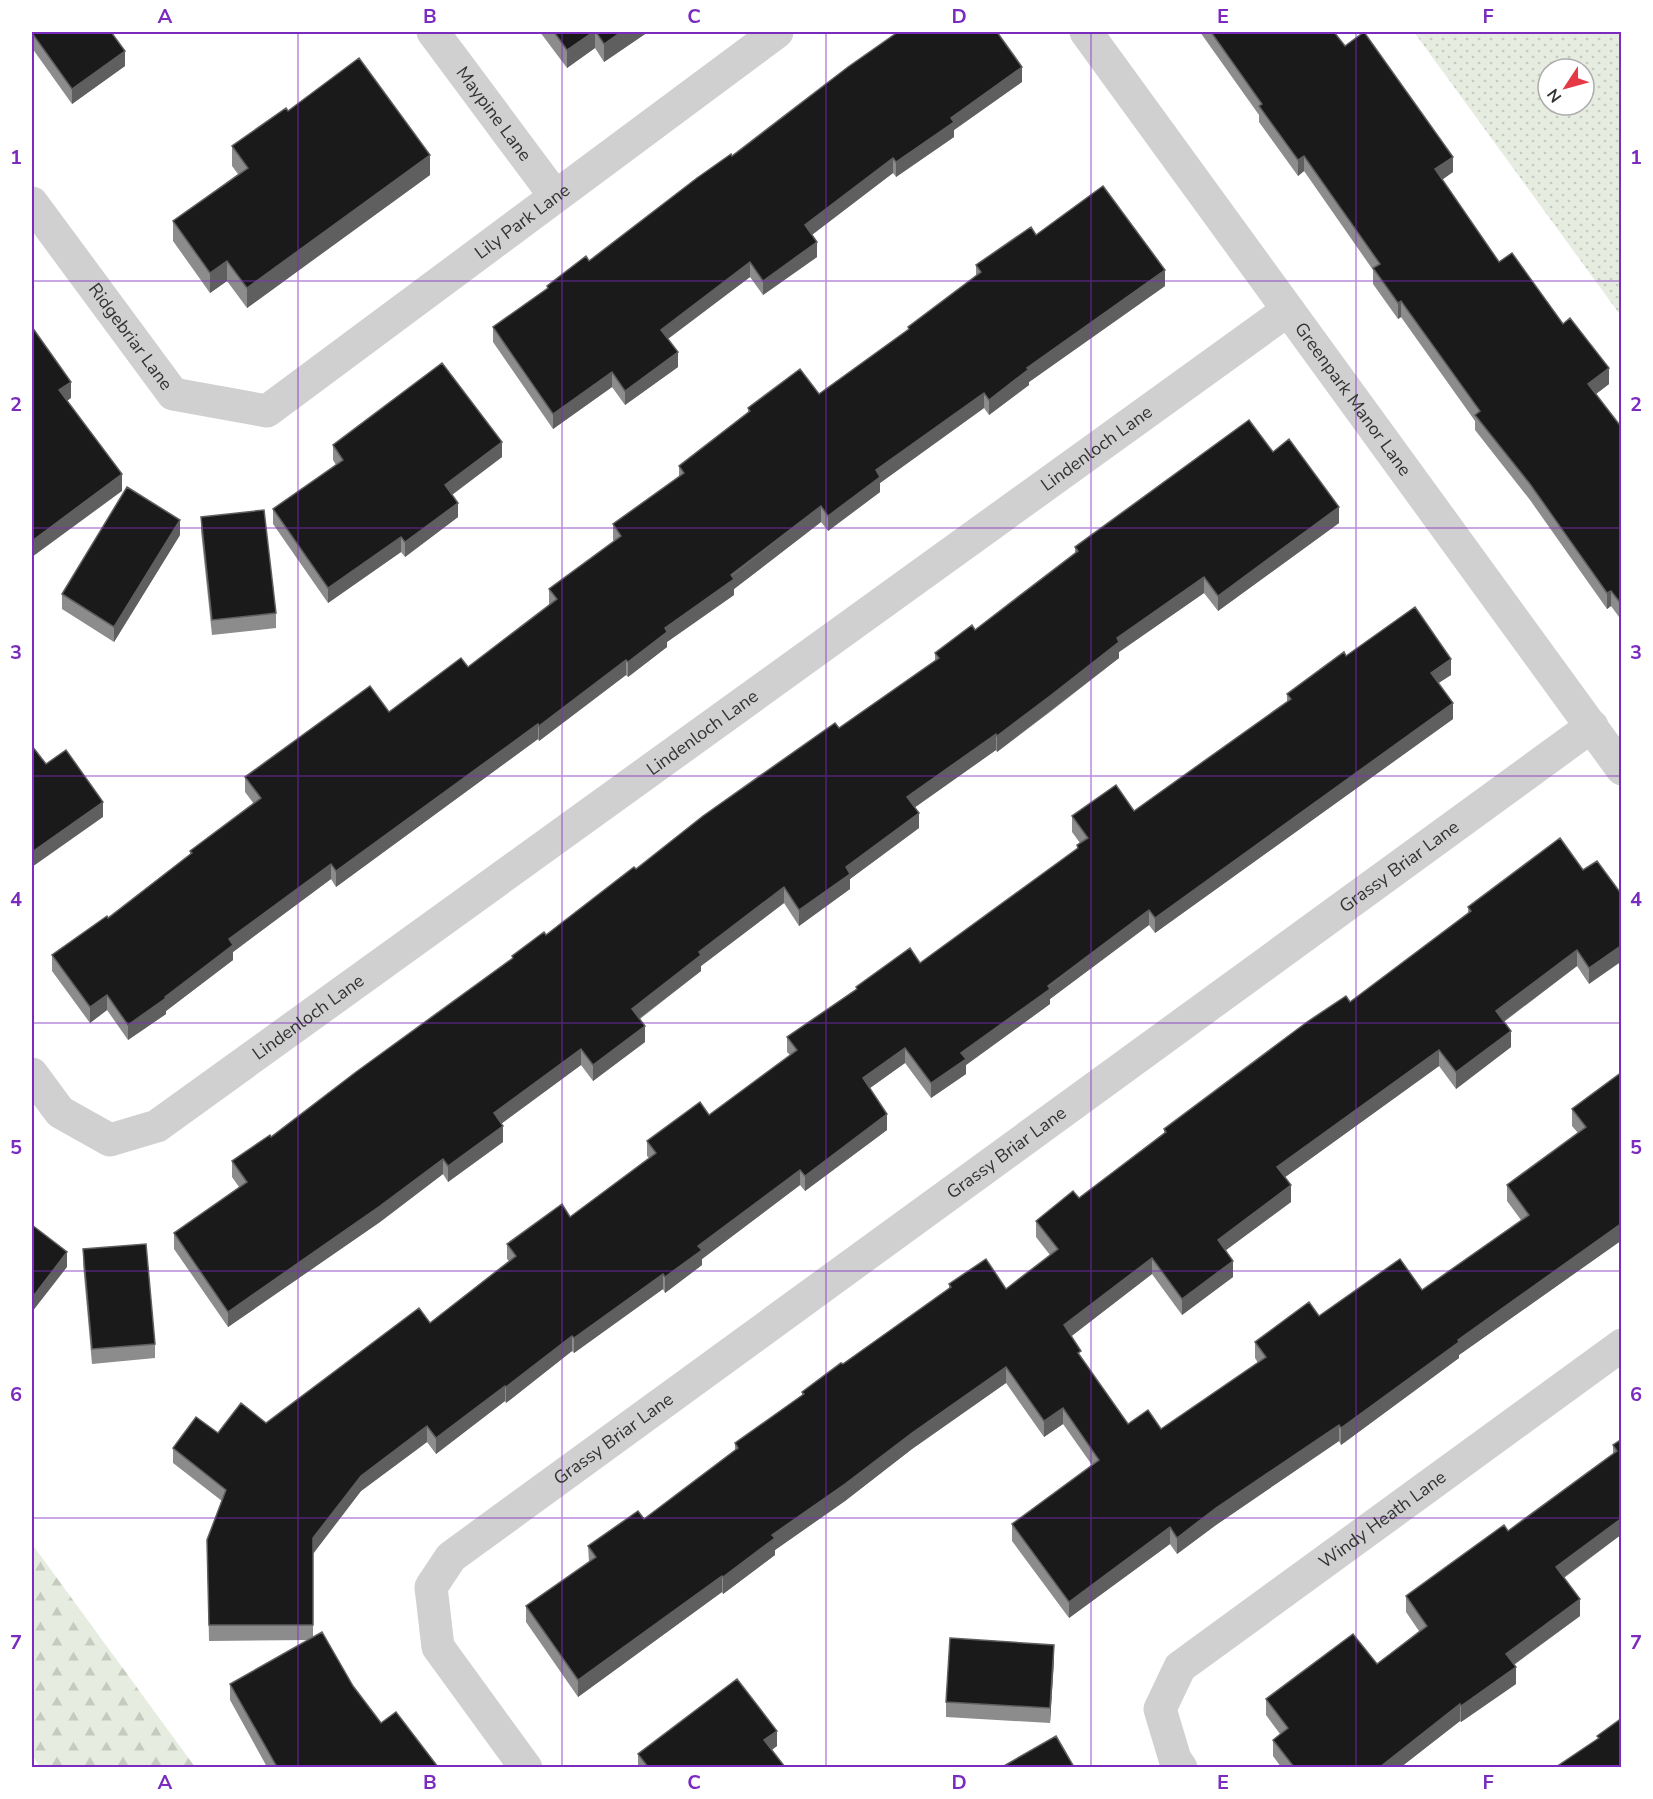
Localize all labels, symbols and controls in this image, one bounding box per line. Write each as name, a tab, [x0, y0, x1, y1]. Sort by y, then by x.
text: A	[158, 3, 173, 30]
text: B	[423, 3, 437, 30]
text: C	[687, 3, 701, 30]
text: D	[951, 3, 967, 30]
text: E	[1217, 3, 1229, 30]
text: F	[1482, 3, 1494, 30]
north arrow	[1536, 57, 1596, 117]
street label: Maypine Lane	[451, 62, 537, 166]
text: N	[1542, 84, 1567, 107]
text: 1	[10, 144, 22, 171]
text: 1	[1630, 144, 1642, 171]
street label: Lily Park Lane	[470, 178, 575, 265]
street label: Ridgebriar Lane	[83, 278, 178, 395]
street label: Greenpark Manor Lane	[1289, 318, 1417, 481]
text: 2	[10, 391, 22, 418]
text: 2	[1630, 391, 1642, 418]
street label: Lindenloch Lane	[1036, 400, 1157, 497]
text: 3	[10, 639, 22, 666]
text: 3	[1630, 639, 1642, 666]
street label: Lindenloch Lane	[642, 684, 763, 781]
street label: Grassy Briar Lane	[1334, 815, 1464, 918]
text: 4	[10, 886, 22, 913]
text: 4	[1630, 886, 1642, 913]
street label: Lindenloch Lane	[248, 969, 369, 1065]
street label: Grassy Briar Lane	[942, 1101, 1071, 1204]
text: 5	[10, 1134, 22, 1161]
text: 5	[1630, 1134, 1642, 1161]
text: 6	[10, 1381, 22, 1408]
text: 6	[1630, 1381, 1642, 1408]
street label: Grassy Briar Lane	[549, 1387, 678, 1490]
street label: Windy Heath Lane	[1314, 1465, 1451, 1574]
text: 7	[10, 1629, 22, 1656]
text: 7	[1630, 1629, 1642, 1656]
text: A	[158, 1769, 173, 1796]
text: B	[423, 1769, 437, 1796]
text: C	[687, 1769, 701, 1796]
text: D	[951, 1769, 967, 1796]
text: E	[1217, 1769, 1229, 1796]
text: F	[1482, 1769, 1494, 1796]

